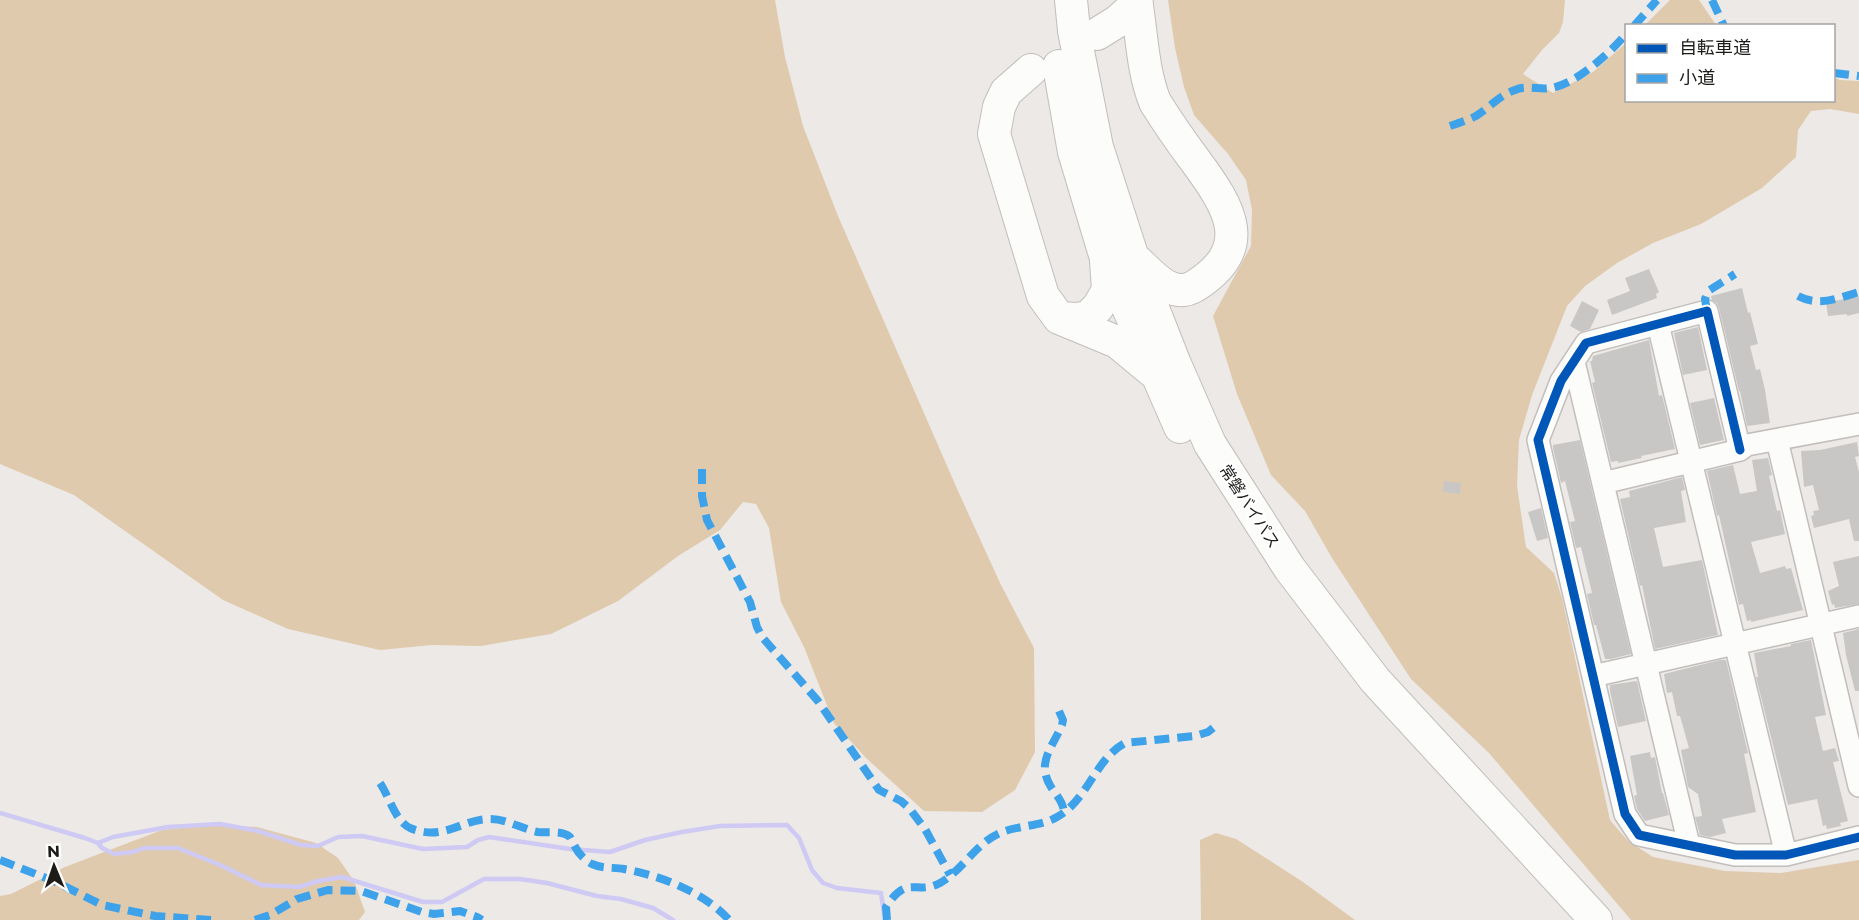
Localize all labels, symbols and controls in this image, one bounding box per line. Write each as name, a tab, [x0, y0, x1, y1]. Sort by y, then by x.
legend	[1625, 24, 1835, 102]
text: 自転車道	[1679, 37, 1751, 59]
text: 小道	[1679, 67, 1715, 89]
street label: 常磐バイパス	[1216, 461, 1284, 552]
north arrow	[24, 836, 84, 896]
text: N	[47, 842, 60, 861]

